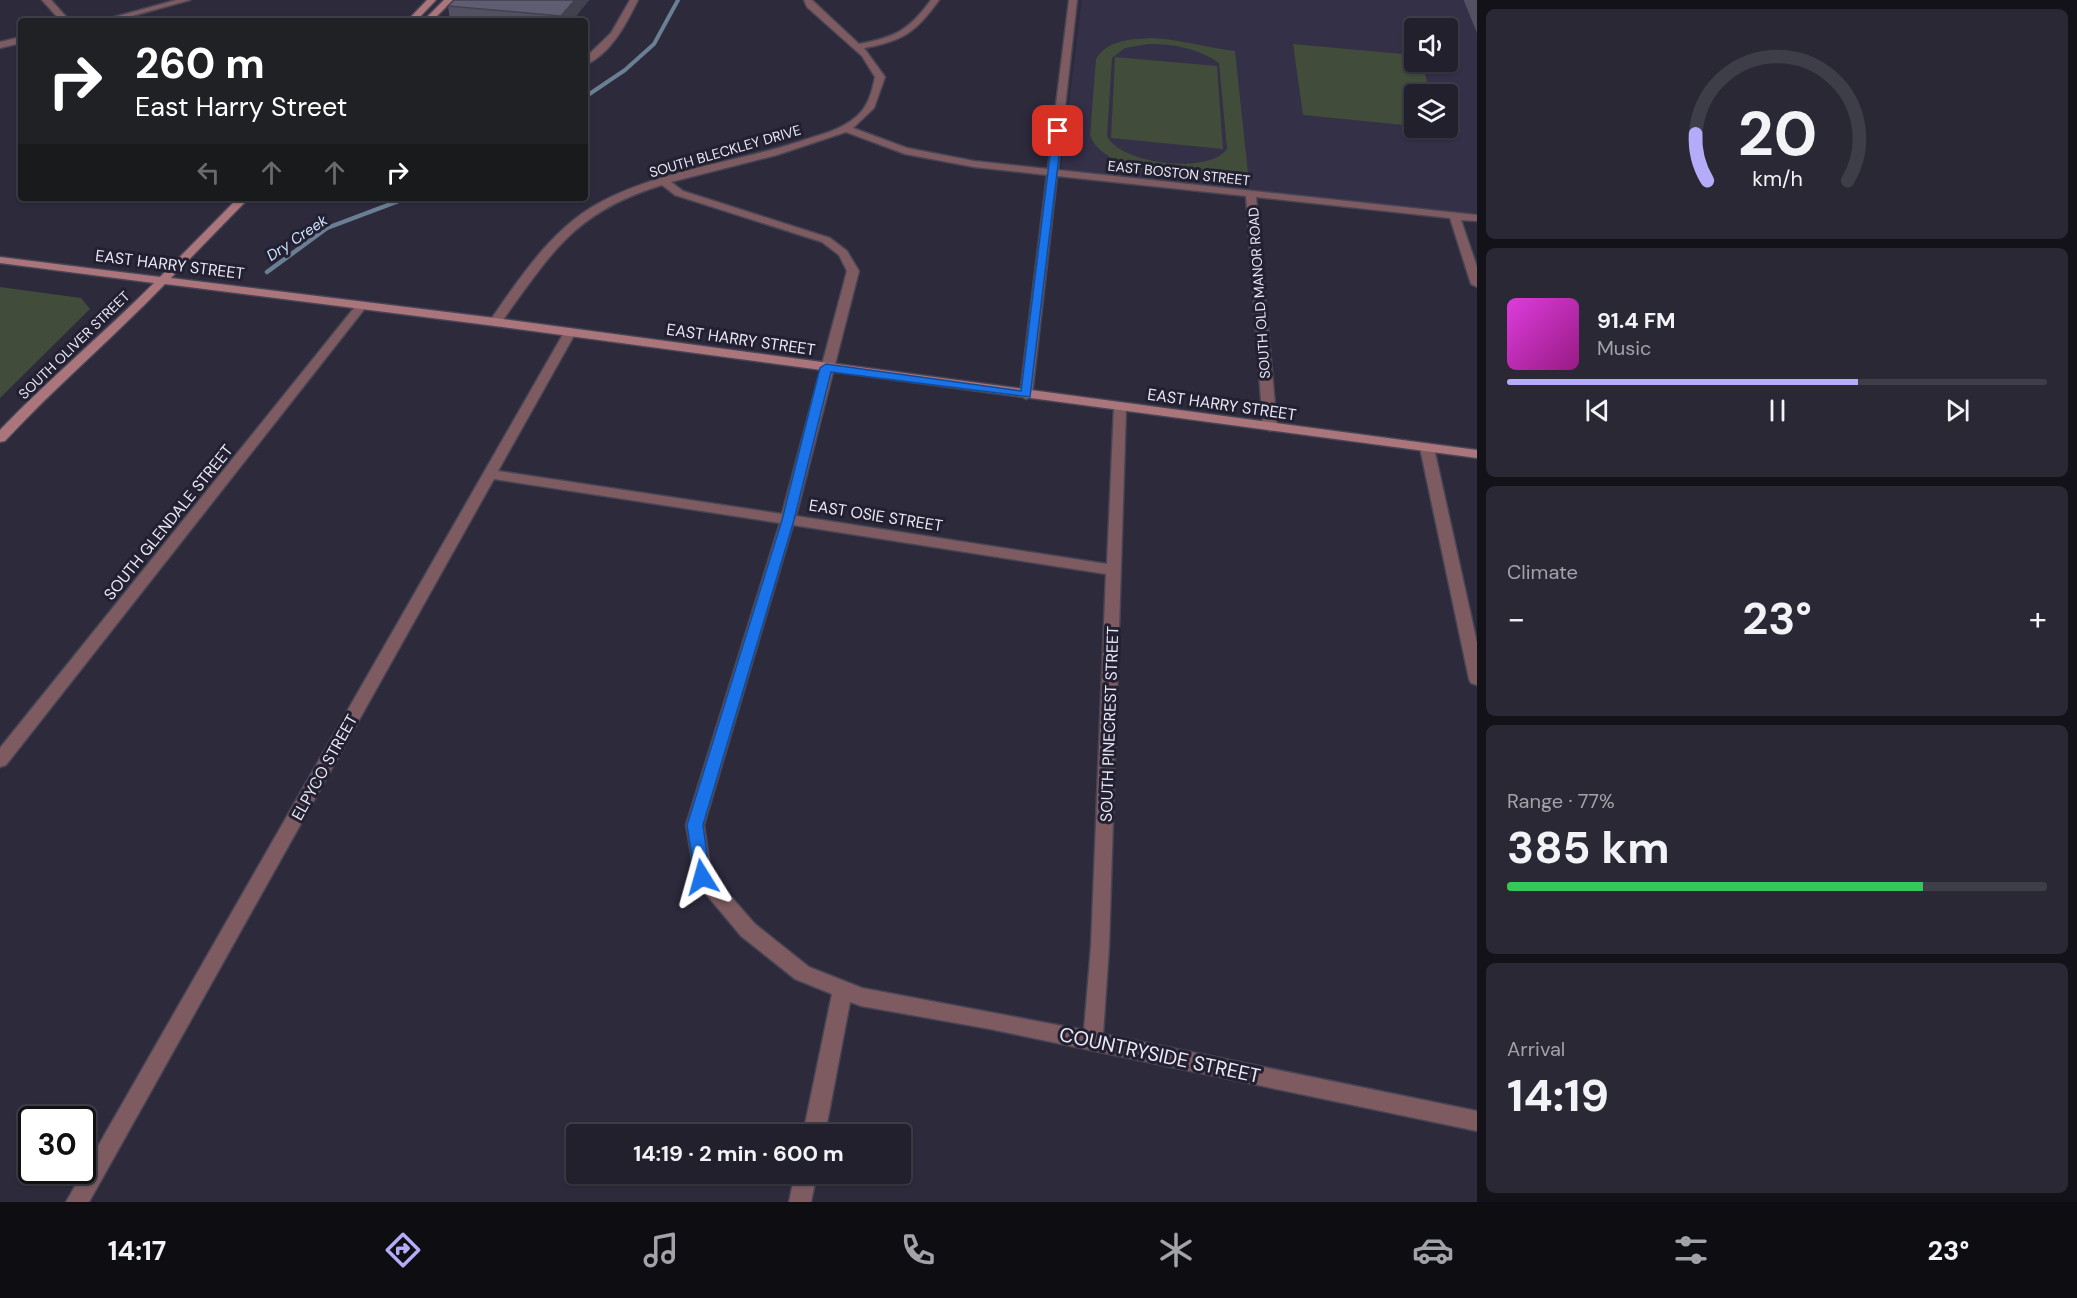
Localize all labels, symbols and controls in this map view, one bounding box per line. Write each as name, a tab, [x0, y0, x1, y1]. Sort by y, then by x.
map controls	[1404, 18, 1458, 138]
button: sound	[1404, 18, 1458, 72]
text: 260 m	[135, 36, 265, 91]
icon: right	[36, 42, 114, 120]
button: layers	[1404, 84, 1458, 138]
text: East Harry Street	[135, 89, 347, 124]
text: 20	[1737, 93, 1817, 174]
pin	[1032, 105, 1083, 156]
icon: arrive	[1041, 114, 1074, 147]
street label: SOUTH BLECKLEY DRIVE	[647, 121, 803, 181]
icon: left	[192, 156, 225, 189]
icon: ahead	[255, 156, 288, 189]
icon: ahead	[318, 156, 351, 189]
icon: right	[381, 156, 414, 189]
street label: EAST BOSTON STREET	[1107, 157, 1251, 189]
text: km/h	[1752, 165, 1802, 193]
street label: SOUTH OLD MANOR ROAD	[1244, 207, 1274, 379]
water label: Dry Creek	[263, 210, 332, 266]
street label: EAST HARRY STREET	[94, 245, 246, 284]
street label: SOUTH OLIVER STREET	[15, 287, 134, 403]
text: 91.4 FM	[1597, 306, 1676, 335]
street label: EAST HARRY STREET	[665, 319, 817, 360]
text: Music	[1597, 335, 1652, 361]
street label: EAST HARRY STREET	[1146, 384, 1298, 425]
icon: previous	[1581, 394, 1614, 427]
icon: pause	[1761, 394, 1794, 427]
icon: next	[1941, 394, 1974, 427]
street label: SOUTH GLENDALE STREET	[99, 440, 238, 604]
street label: EAST OSIE STREET	[808, 495, 944, 536]
text: Climate	[1507, 559, 1578, 585]
text: 23°	[1742, 589, 1812, 648]
text: −	[1507, 597, 1525, 640]
text: +	[2029, 597, 2047, 640]
street label: SOUTH PINECREST STREET	[1096, 626, 1123, 822]
street label: ELPYCO STREET	[287, 711, 362, 824]
text: Range · 77%	[1507, 788, 1615, 814]
text: 385 km	[1507, 818, 1670, 877]
position arrow	[670, 845, 734, 909]
street label: COUNTRYSIDE STREET	[1057, 1021, 1263, 1089]
text: Arrival	[1507, 1036, 1565, 1062]
text: 14:19	[1507, 1066, 1609, 1125]
speed limit sign: 30	[18, 1106, 96, 1184]
text: 14:19 · 2 min · 600 m	[633, 1139, 844, 1168]
icon: directions	[382, 1229, 424, 1271]
icon: music	[640, 1229, 682, 1271]
icon: phone	[897, 1229, 939, 1271]
icon: climate	[1155, 1229, 1197, 1271]
icon: car	[1412, 1229, 1454, 1271]
icon: filters	[1670, 1229, 1712, 1271]
text: 14:17	[108, 1233, 166, 1268]
text: 23°	[1928, 1233, 1969, 1268]

